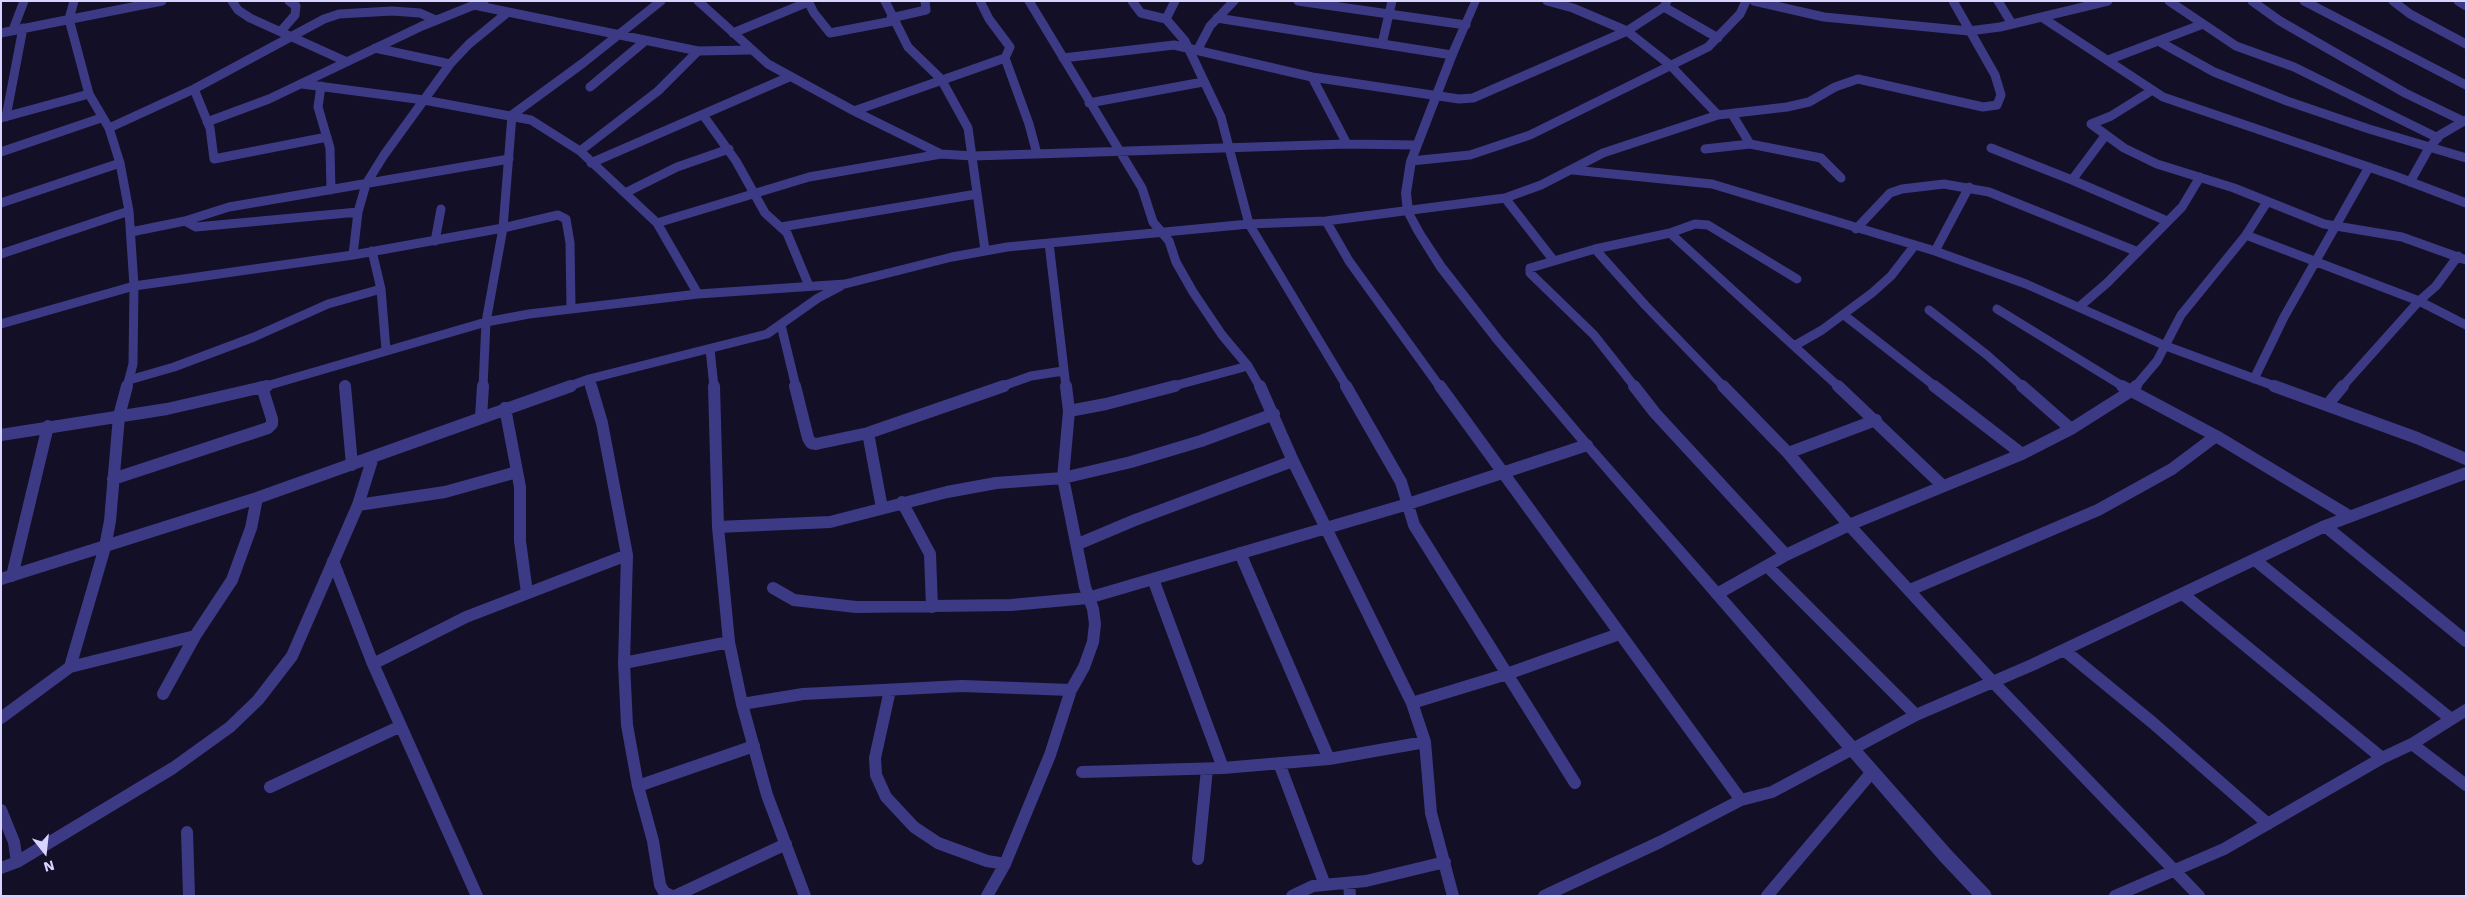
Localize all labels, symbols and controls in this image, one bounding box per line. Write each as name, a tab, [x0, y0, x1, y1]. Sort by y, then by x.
north arrow	[20, 827, 70, 877]
text: N	[42, 857, 56, 876]

